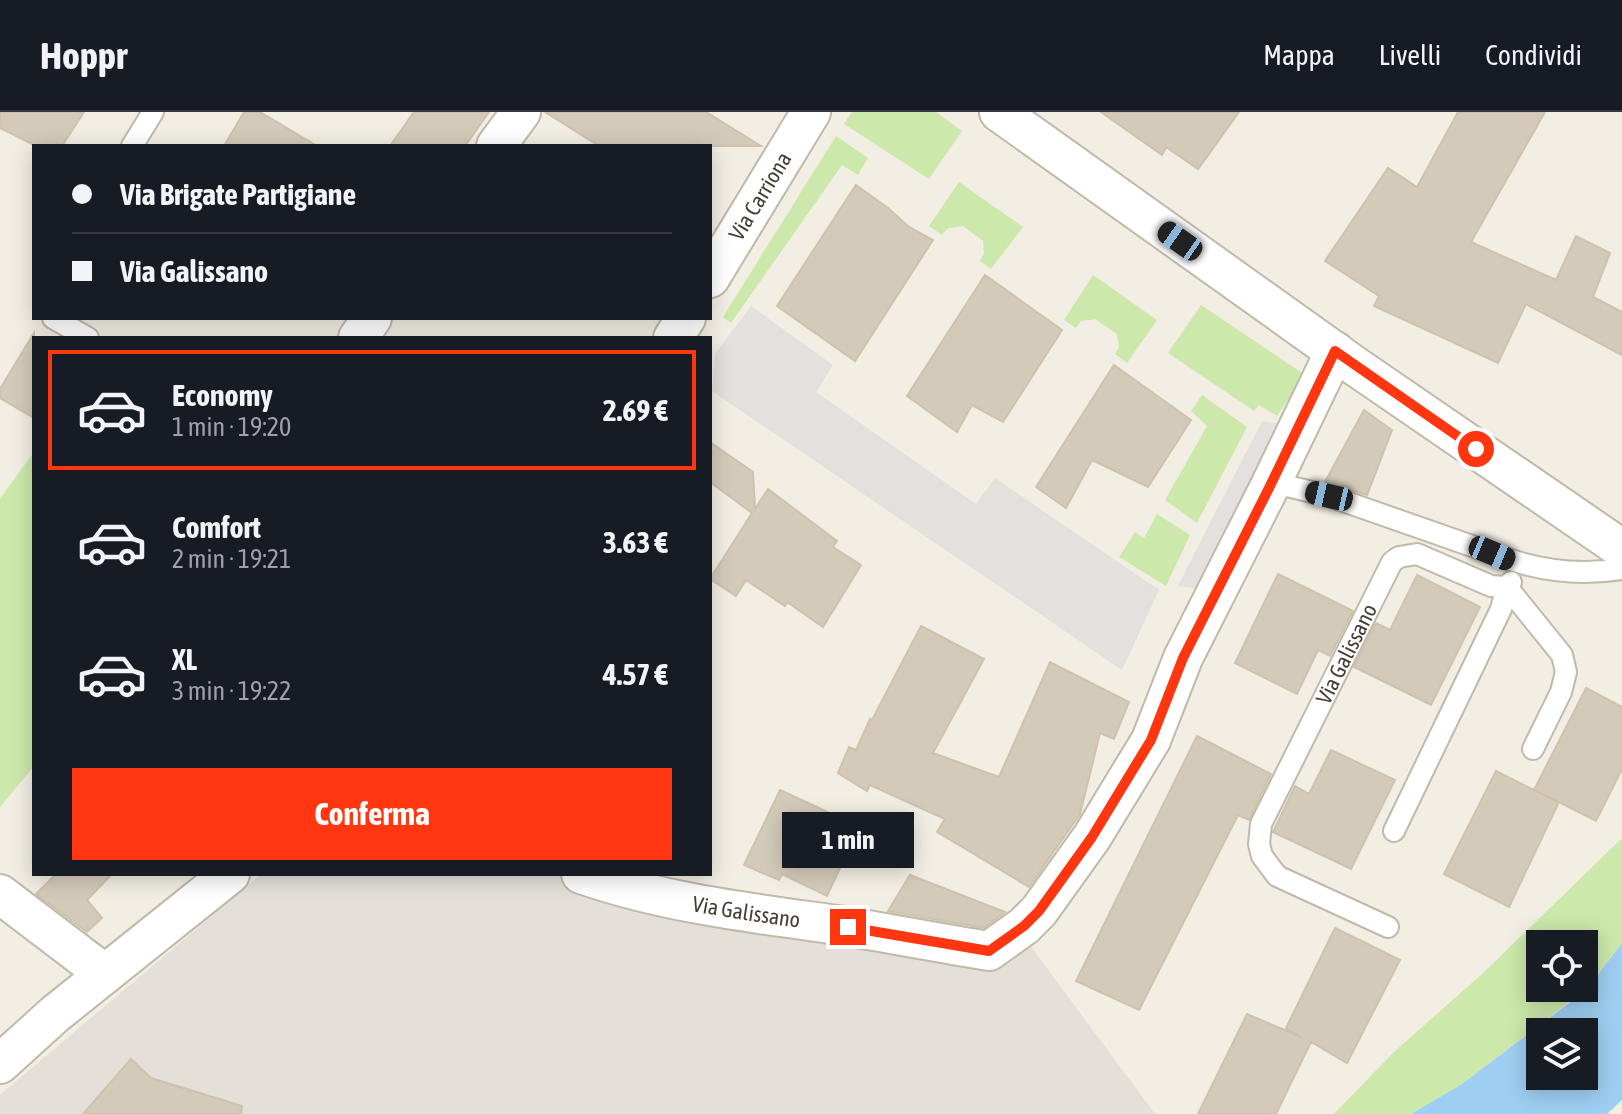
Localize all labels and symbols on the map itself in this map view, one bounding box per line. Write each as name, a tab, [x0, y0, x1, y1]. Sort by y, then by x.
street label: Via Carriona	[723, 147, 797, 245]
car	[1153, 217, 1207, 265]
route start	[1458, 431, 1494, 467]
car	[1303, 479, 1355, 513]
car	[1465, 533, 1519, 573]
street label: Via Galissano	[1310, 599, 1382, 708]
callout: 1 min	[782, 811, 914, 867]
street label: Via Galissano	[690, 890, 802, 933]
route end	[830, 909, 866, 945]

